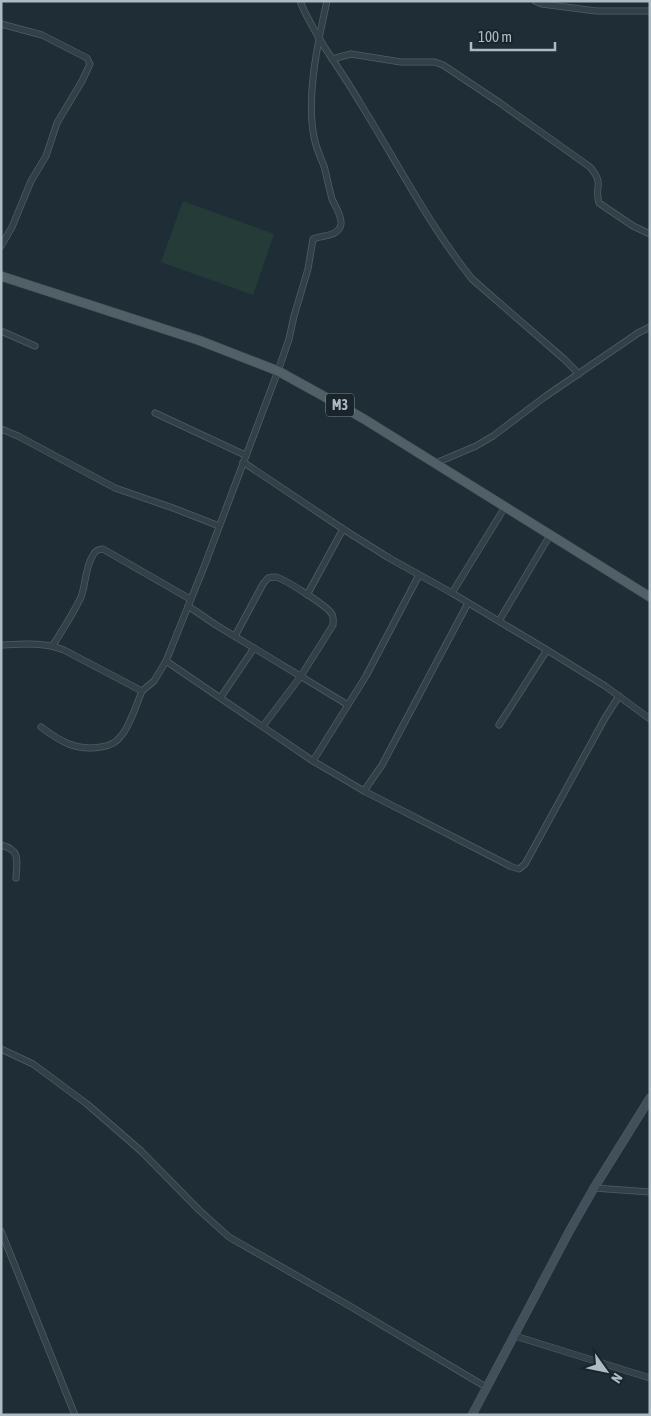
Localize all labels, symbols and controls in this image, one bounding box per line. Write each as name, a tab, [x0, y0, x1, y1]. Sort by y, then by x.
scale bar	[471, 20, 555, 52]
text: 100 m	[478, 28, 512, 45]
road number: M3	[326, 394, 354, 416]
north arrow	[581, 1346, 631, 1396]
text: N	[608, 1370, 626, 1386]

